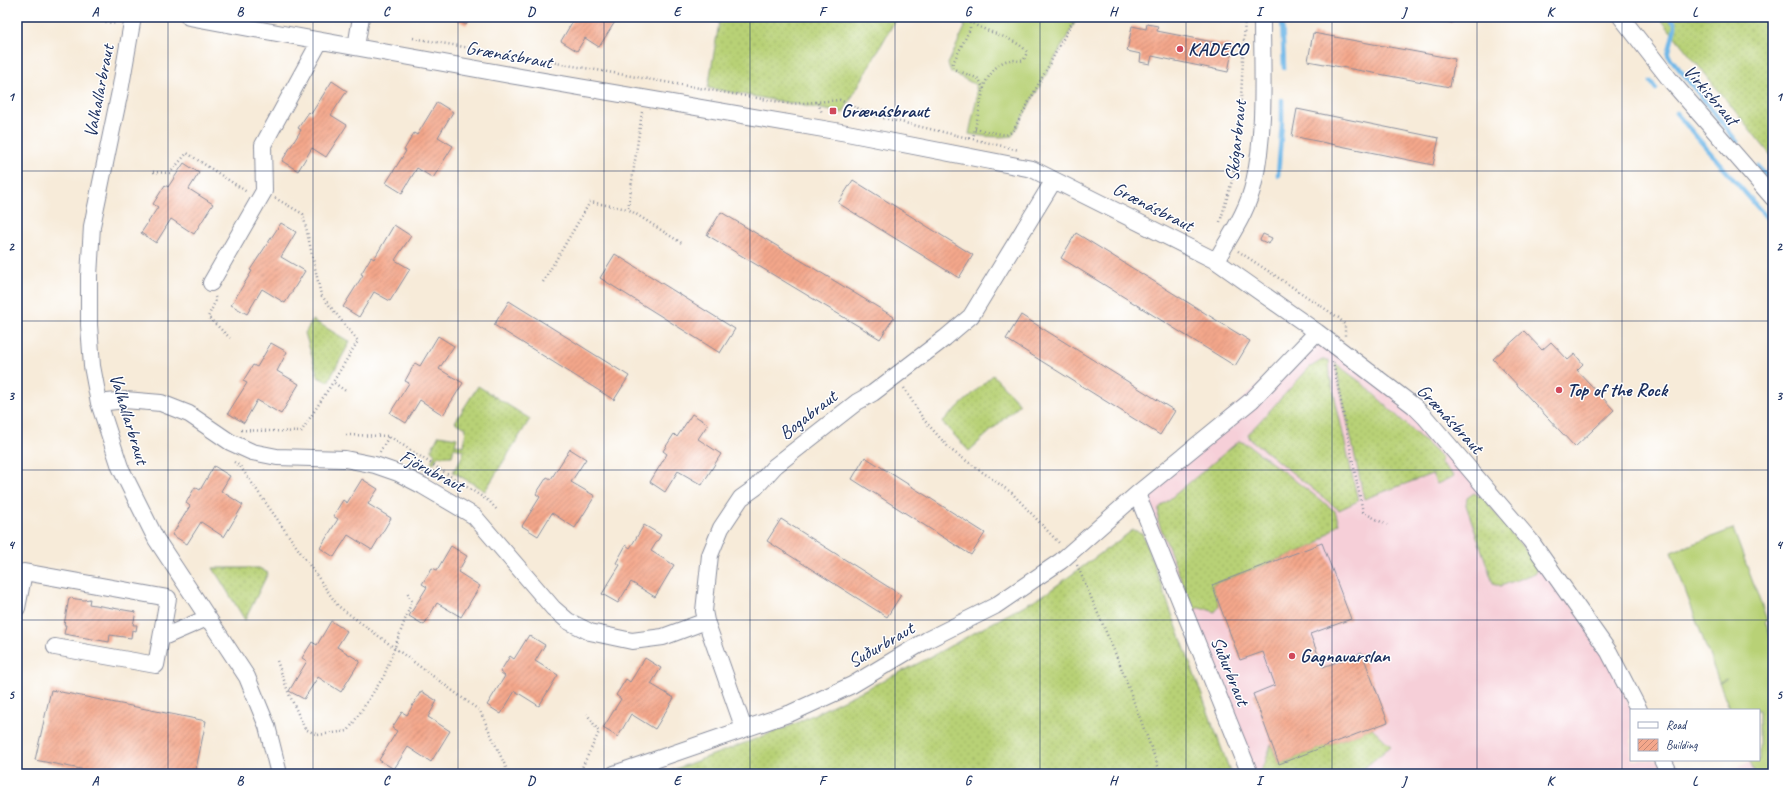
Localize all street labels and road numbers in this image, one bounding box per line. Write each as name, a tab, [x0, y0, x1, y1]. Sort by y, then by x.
street label: Grænásbraut	[464, 36, 556, 75]
street label: Valhallarbraut	[78, 41, 120, 139]
street label: Virkisbraut	[1678, 60, 1746, 132]
street label: Skógarbraut	[1220, 98, 1252, 183]
street label: Grænásbraut	[1109, 177, 1199, 238]
street label: Valhallarbraut	[104, 371, 155, 469]
street label: Grænásbraut	[1412, 379, 1490, 460]
street label: Bogabraut	[774, 384, 843, 445]
street label: Fjörubraut	[396, 444, 470, 499]
street label: Suðurbraut	[844, 616, 920, 674]
street label: Suðurbraut	[1205, 633, 1255, 711]

